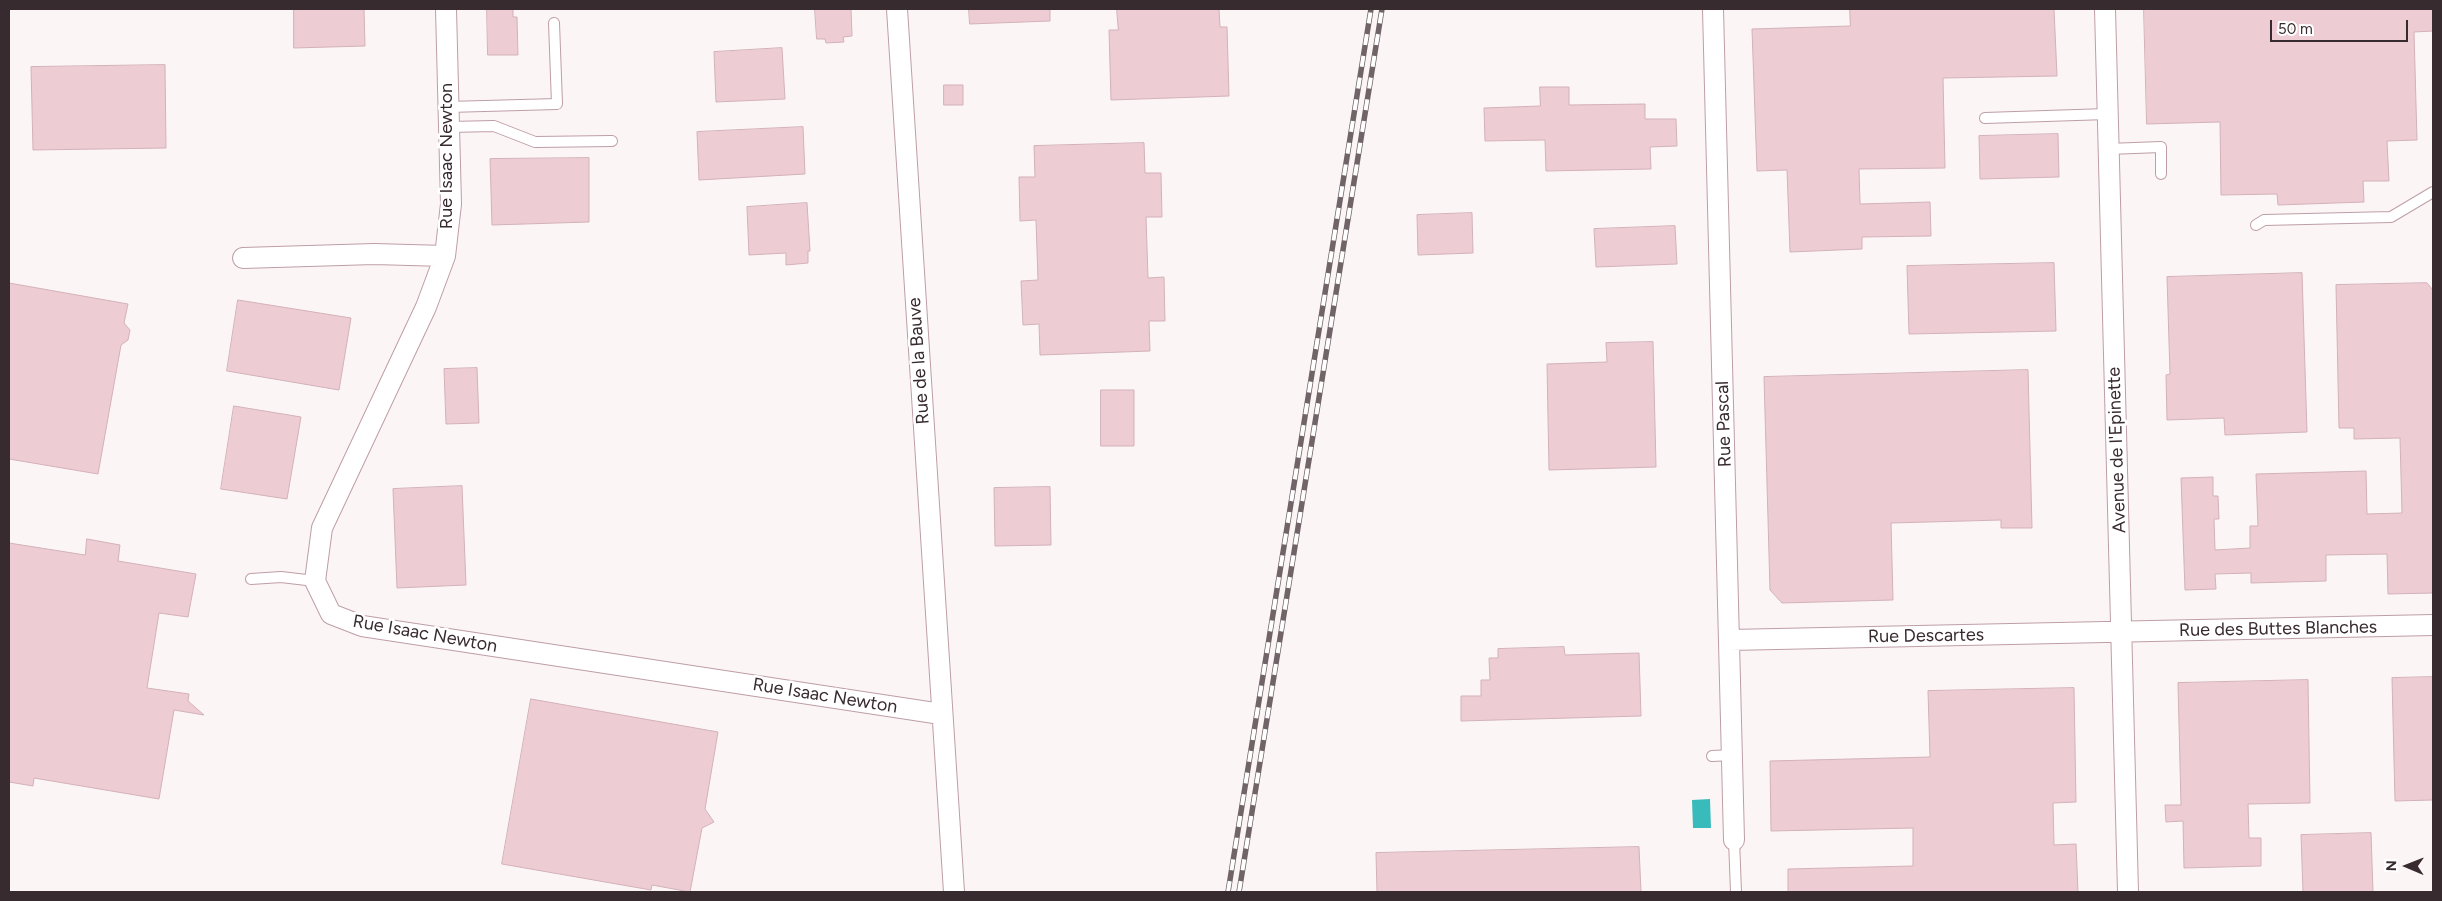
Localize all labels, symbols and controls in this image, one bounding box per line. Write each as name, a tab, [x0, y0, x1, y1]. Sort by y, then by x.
scale bar	[2272, 10, 2410, 42]
text: 50 m	[2278, 20, 2313, 38]
street label: Rue Isaac Newton	[436, 83, 458, 229]
street label: Rue de la Bauve	[904, 297, 934, 425]
street label: Avenue de l'Epinette	[2103, 366, 2131, 534]
street label: Rue Pascal	[1712, 381, 1736, 467]
street label: Rue Isaac Newton	[351, 611, 499, 657]
street label: Rue des Buttes Blanches	[2179, 616, 2377, 642]
street label: Rue Descartes	[1868, 624, 1984, 648]
street label: Rue Isaac Newton	[751, 674, 899, 718]
north arrow	[2382, 841, 2432, 891]
text: N	[2383, 860, 2400, 871]

